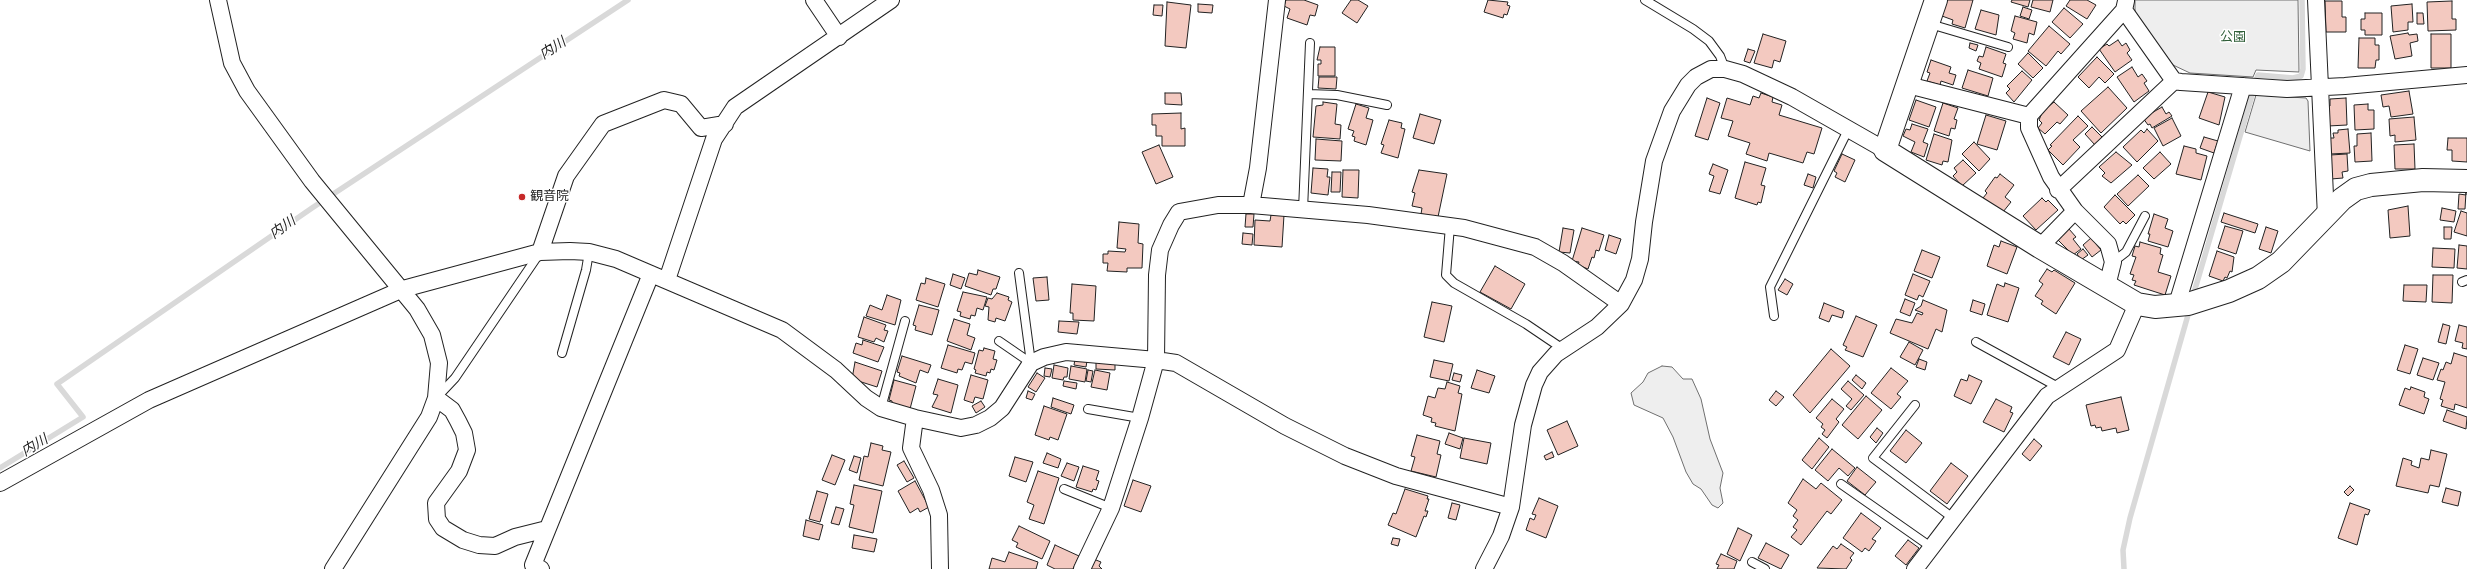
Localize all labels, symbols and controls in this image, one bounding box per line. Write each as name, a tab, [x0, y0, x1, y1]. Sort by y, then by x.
park label: 公園	[2220, 30, 2246, 46]
water label: 内川	[537, 34, 569, 64]
place label: 観音院	[530, 189, 569, 205]
marker: 観音院	[517, 192, 527, 202]
water label: 内川	[267, 213, 299, 243]
water label: 内川	[19, 432, 51, 460]

